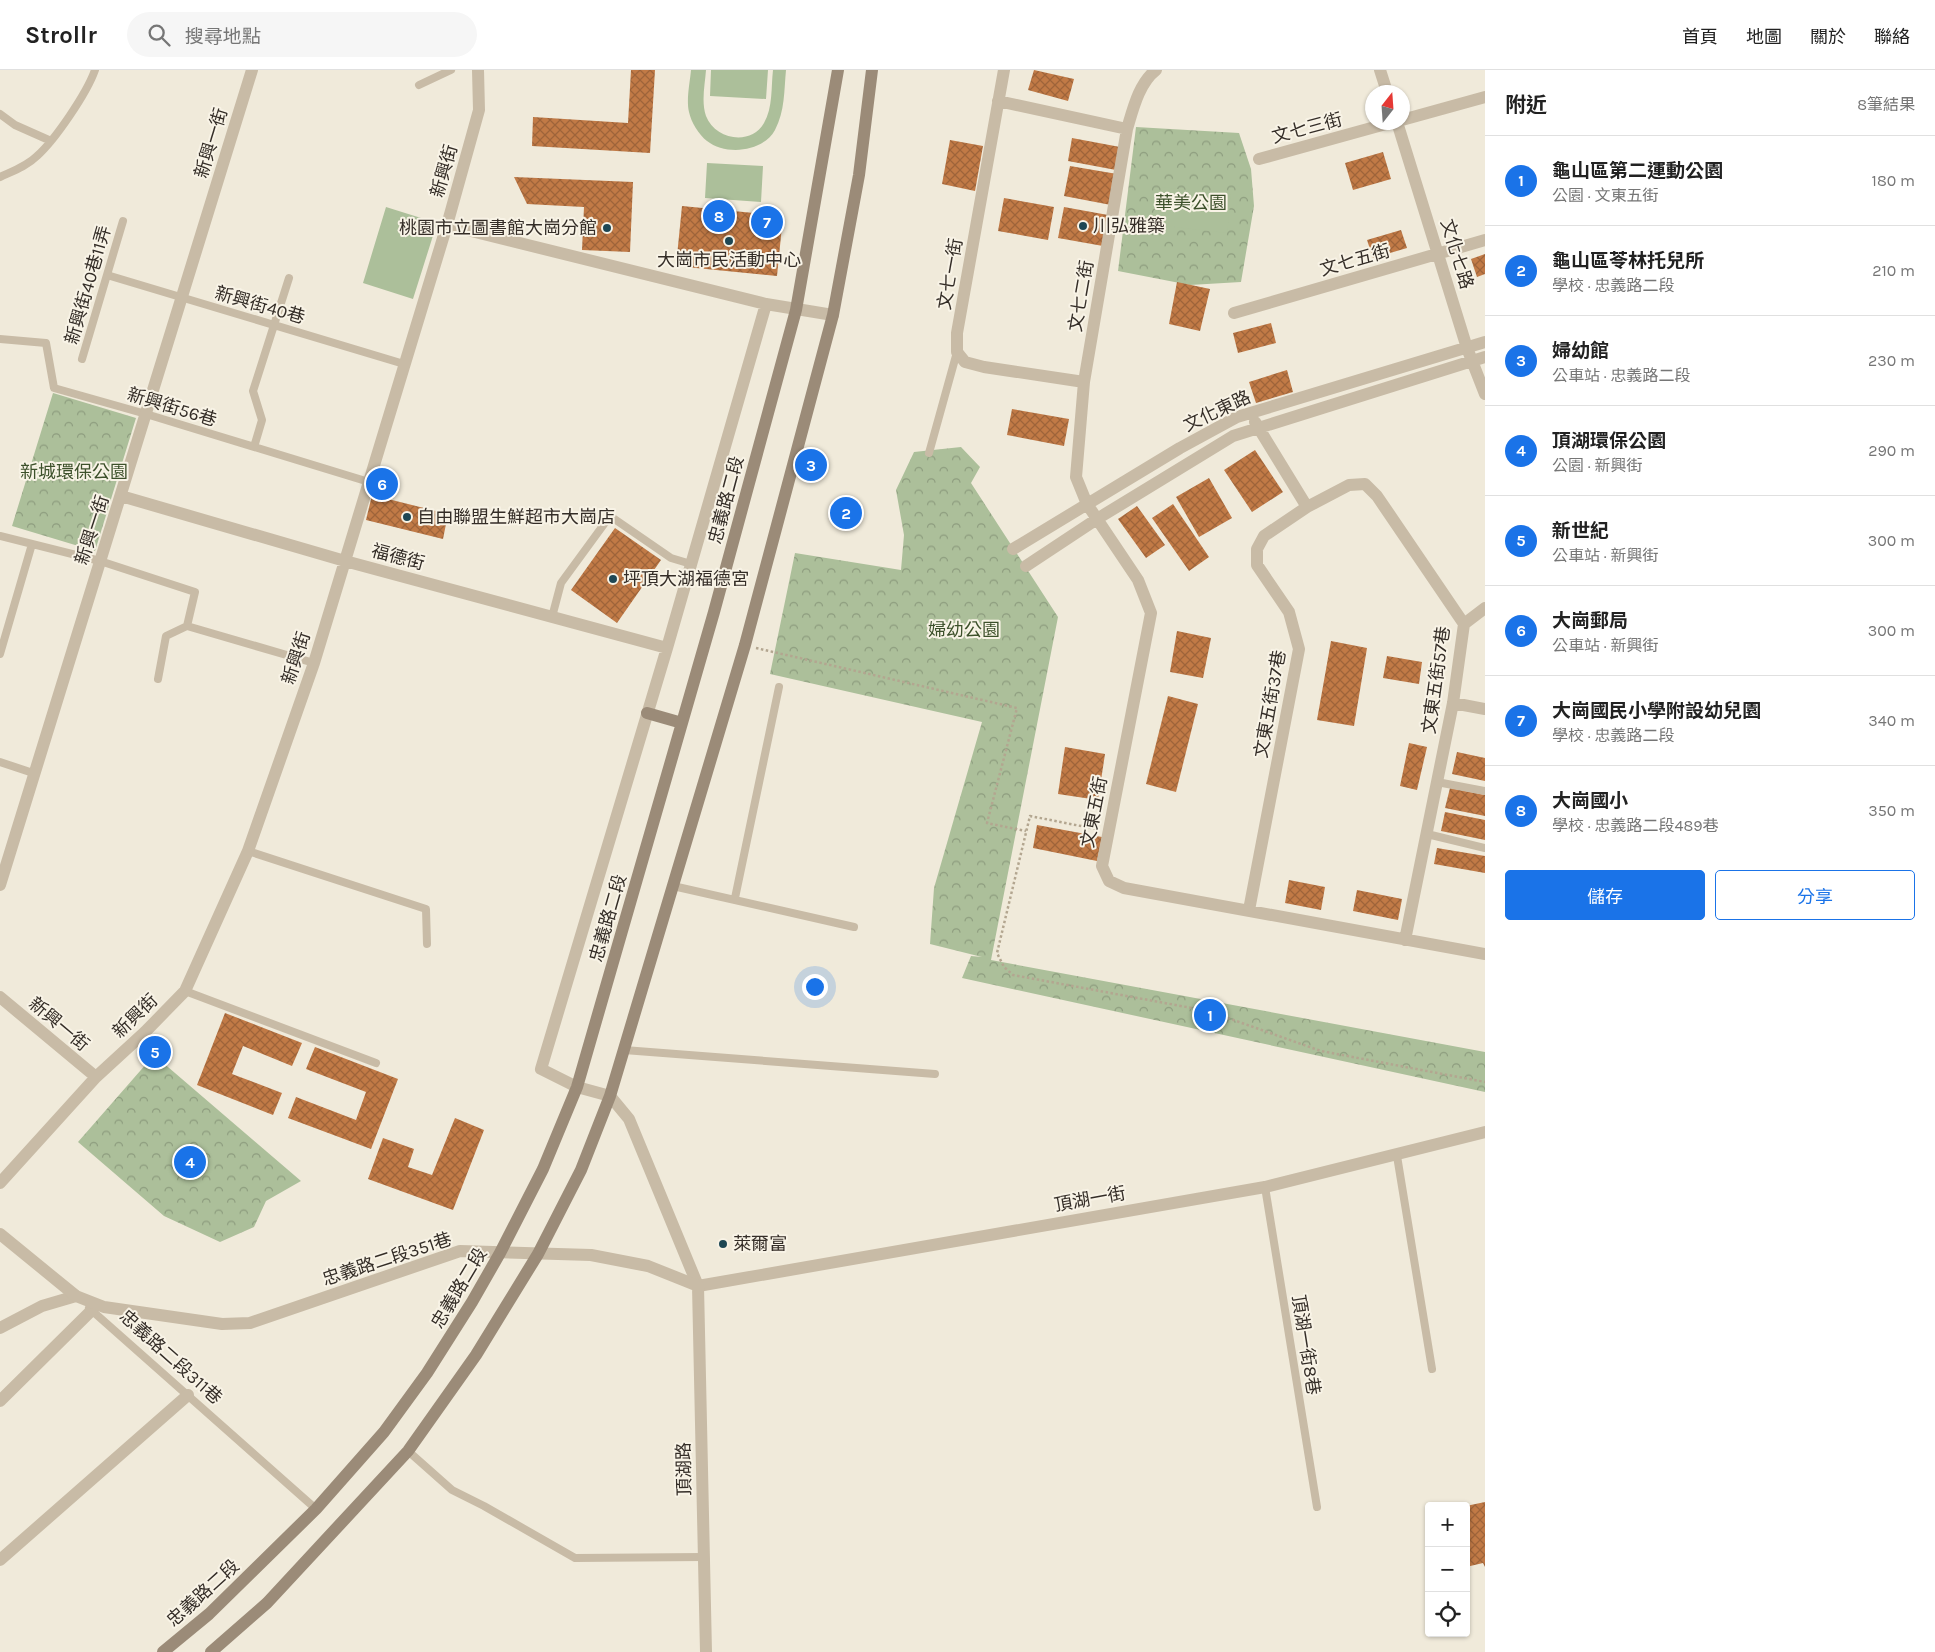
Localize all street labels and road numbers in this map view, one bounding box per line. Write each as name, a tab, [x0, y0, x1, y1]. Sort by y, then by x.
street label: 新興一街	[190, 105, 232, 181]
street label: 文七三街	[1269, 108, 1345, 148]
street label: 新興街	[426, 142, 462, 200]
street label: 文化七路	[1436, 216, 1478, 292]
street label: 新興街40巷11弄	[61, 223, 115, 347]
street label: 文七一街	[933, 237, 967, 311]
street label: 文七五街	[1317, 240, 1393, 280]
street label: 文七二街	[1064, 259, 1098, 333]
street label: 新興街40巷	[212, 282, 308, 328]
street label: 新興街56巷	[125, 383, 219, 431]
street label: 文化東路	[1180, 386, 1254, 436]
street label: 忠義路二段	[704, 454, 748, 546]
street label: 新興一街	[70, 492, 114, 568]
street label: 福德街	[369, 539, 427, 575]
street label: 文東五街57巷	[1418, 625, 1454, 735]
street label: 新興街	[277, 629, 315, 687]
street label: 文東五街37巷	[1250, 648, 1290, 760]
street label: 文東五街	[1076, 775, 1112, 849]
street label: 忠義路二段	[585, 872, 631, 964]
street label: 新興街	[108, 989, 162, 1043]
street label: 新興一街	[24, 992, 94, 1056]
street label: 頂湖一街	[1053, 1182, 1127, 1216]
street label: 忠義路二段351巷	[320, 1228, 454, 1290]
street label: 忠義路二段	[426, 1244, 492, 1332]
street label: 頂湖一街8巷	[1287, 1293, 1325, 1397]
street label: 忠義路二段311巷	[115, 1305, 227, 1409]
street label: 頂湖路	[673, 1442, 695, 1496]
street label: 忠義路二段	[162, 1555, 244, 1631]

